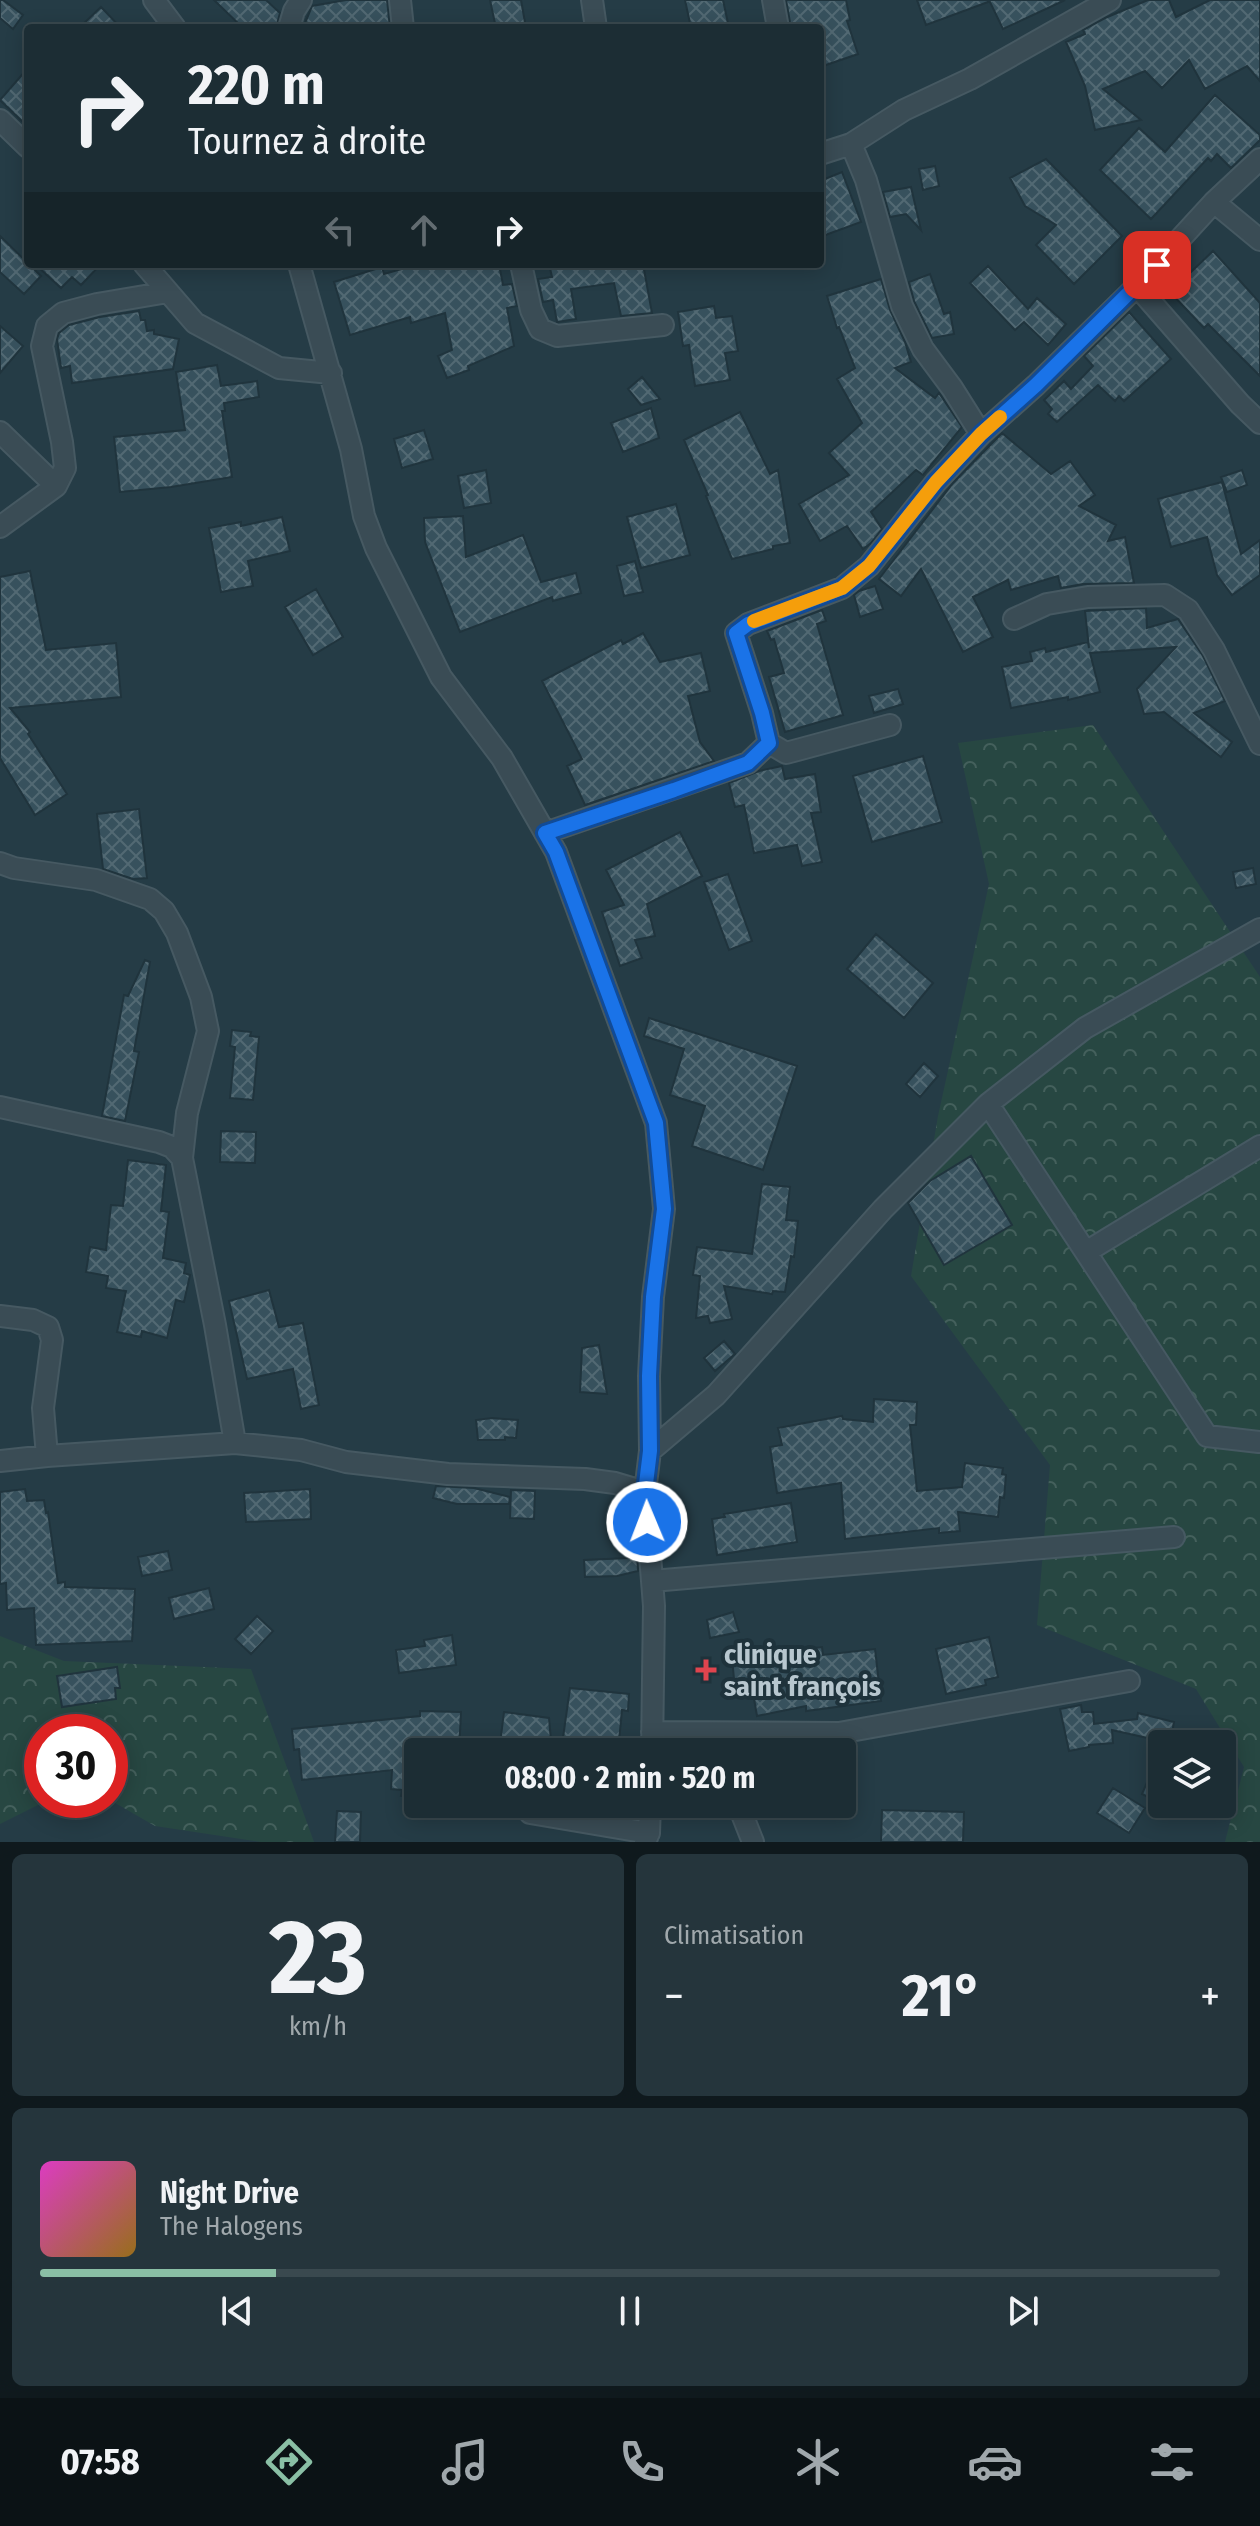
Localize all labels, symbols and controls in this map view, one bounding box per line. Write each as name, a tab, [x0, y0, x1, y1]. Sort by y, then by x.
text: 220 m	[188, 52, 325, 119]
icon: right	[56, 56, 160, 160]
text: Tournez à droite	[188, 120, 426, 164]
icon: left	[318, 208, 362, 252]
icon: ahead	[402, 208, 446, 252]
icon: right	[486, 208, 530, 252]
pin	[1123, 231, 1191, 299]
icon: arrive	[1135, 243, 1179, 287]
position arrow	[605, 1480, 689, 1564]
place label: clinique saint françois	[724, 1638, 881, 1703]
marker: clinique saint françois	[695, 1659, 717, 1681]
speed limit sign: 30	[24, 1714, 128, 1818]
map controls	[1148, 1730, 1236, 1818]
button: layers	[1148, 1730, 1236, 1818]
text: 08:00 · 2 min · 520 m	[505, 1760, 755, 1796]
text: 23	[269, 1896, 367, 2021]
text: Climatisation	[664, 1920, 804, 1951]
text: 21°	[902, 1960, 982, 2032]
text: −	[664, 1970, 684, 2023]
text: +	[1200, 1970, 1220, 2023]
text: km/h	[289, 2011, 347, 2042]
text: Night Drive	[160, 2175, 299, 2211]
text: The Halogens	[160, 2211, 303, 2242]
icon: previous	[215, 2289, 259, 2333]
icon: pause	[608, 2289, 652, 2333]
icon: next	[1001, 2289, 1045, 2333]
icon: directions	[261, 2434, 317, 2490]
icon: music	[437, 2434, 493, 2490]
icon: phone	[614, 2434, 670, 2490]
icon: climate	[790, 2434, 846, 2490]
icon: car	[967, 2434, 1023, 2490]
icon: filters	[1144, 2434, 1200, 2490]
text: 07:58	[60, 2440, 140, 2484]

